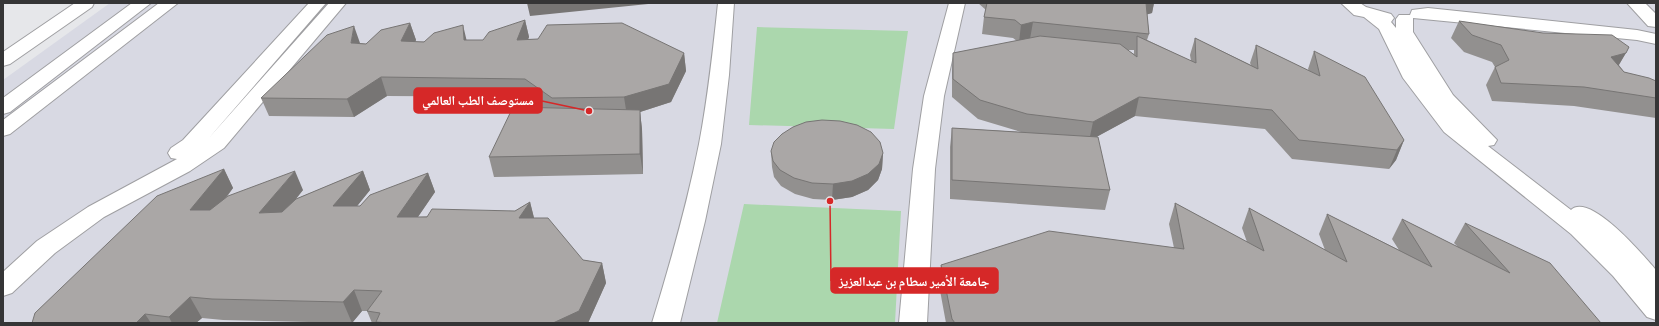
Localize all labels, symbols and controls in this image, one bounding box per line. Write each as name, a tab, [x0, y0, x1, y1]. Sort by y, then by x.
callout: مستوصف الطب العالمي	[414, 88, 542, 113]
text: مستوصف الطب العالمي	[422, 92, 534, 111]
callout: جامعة الأمير سطام بن عبدالعزيز	[831, 268, 998, 293]
text: جامعة الأمير سطام بن عبدالعزيز	[838, 273, 989, 291]

